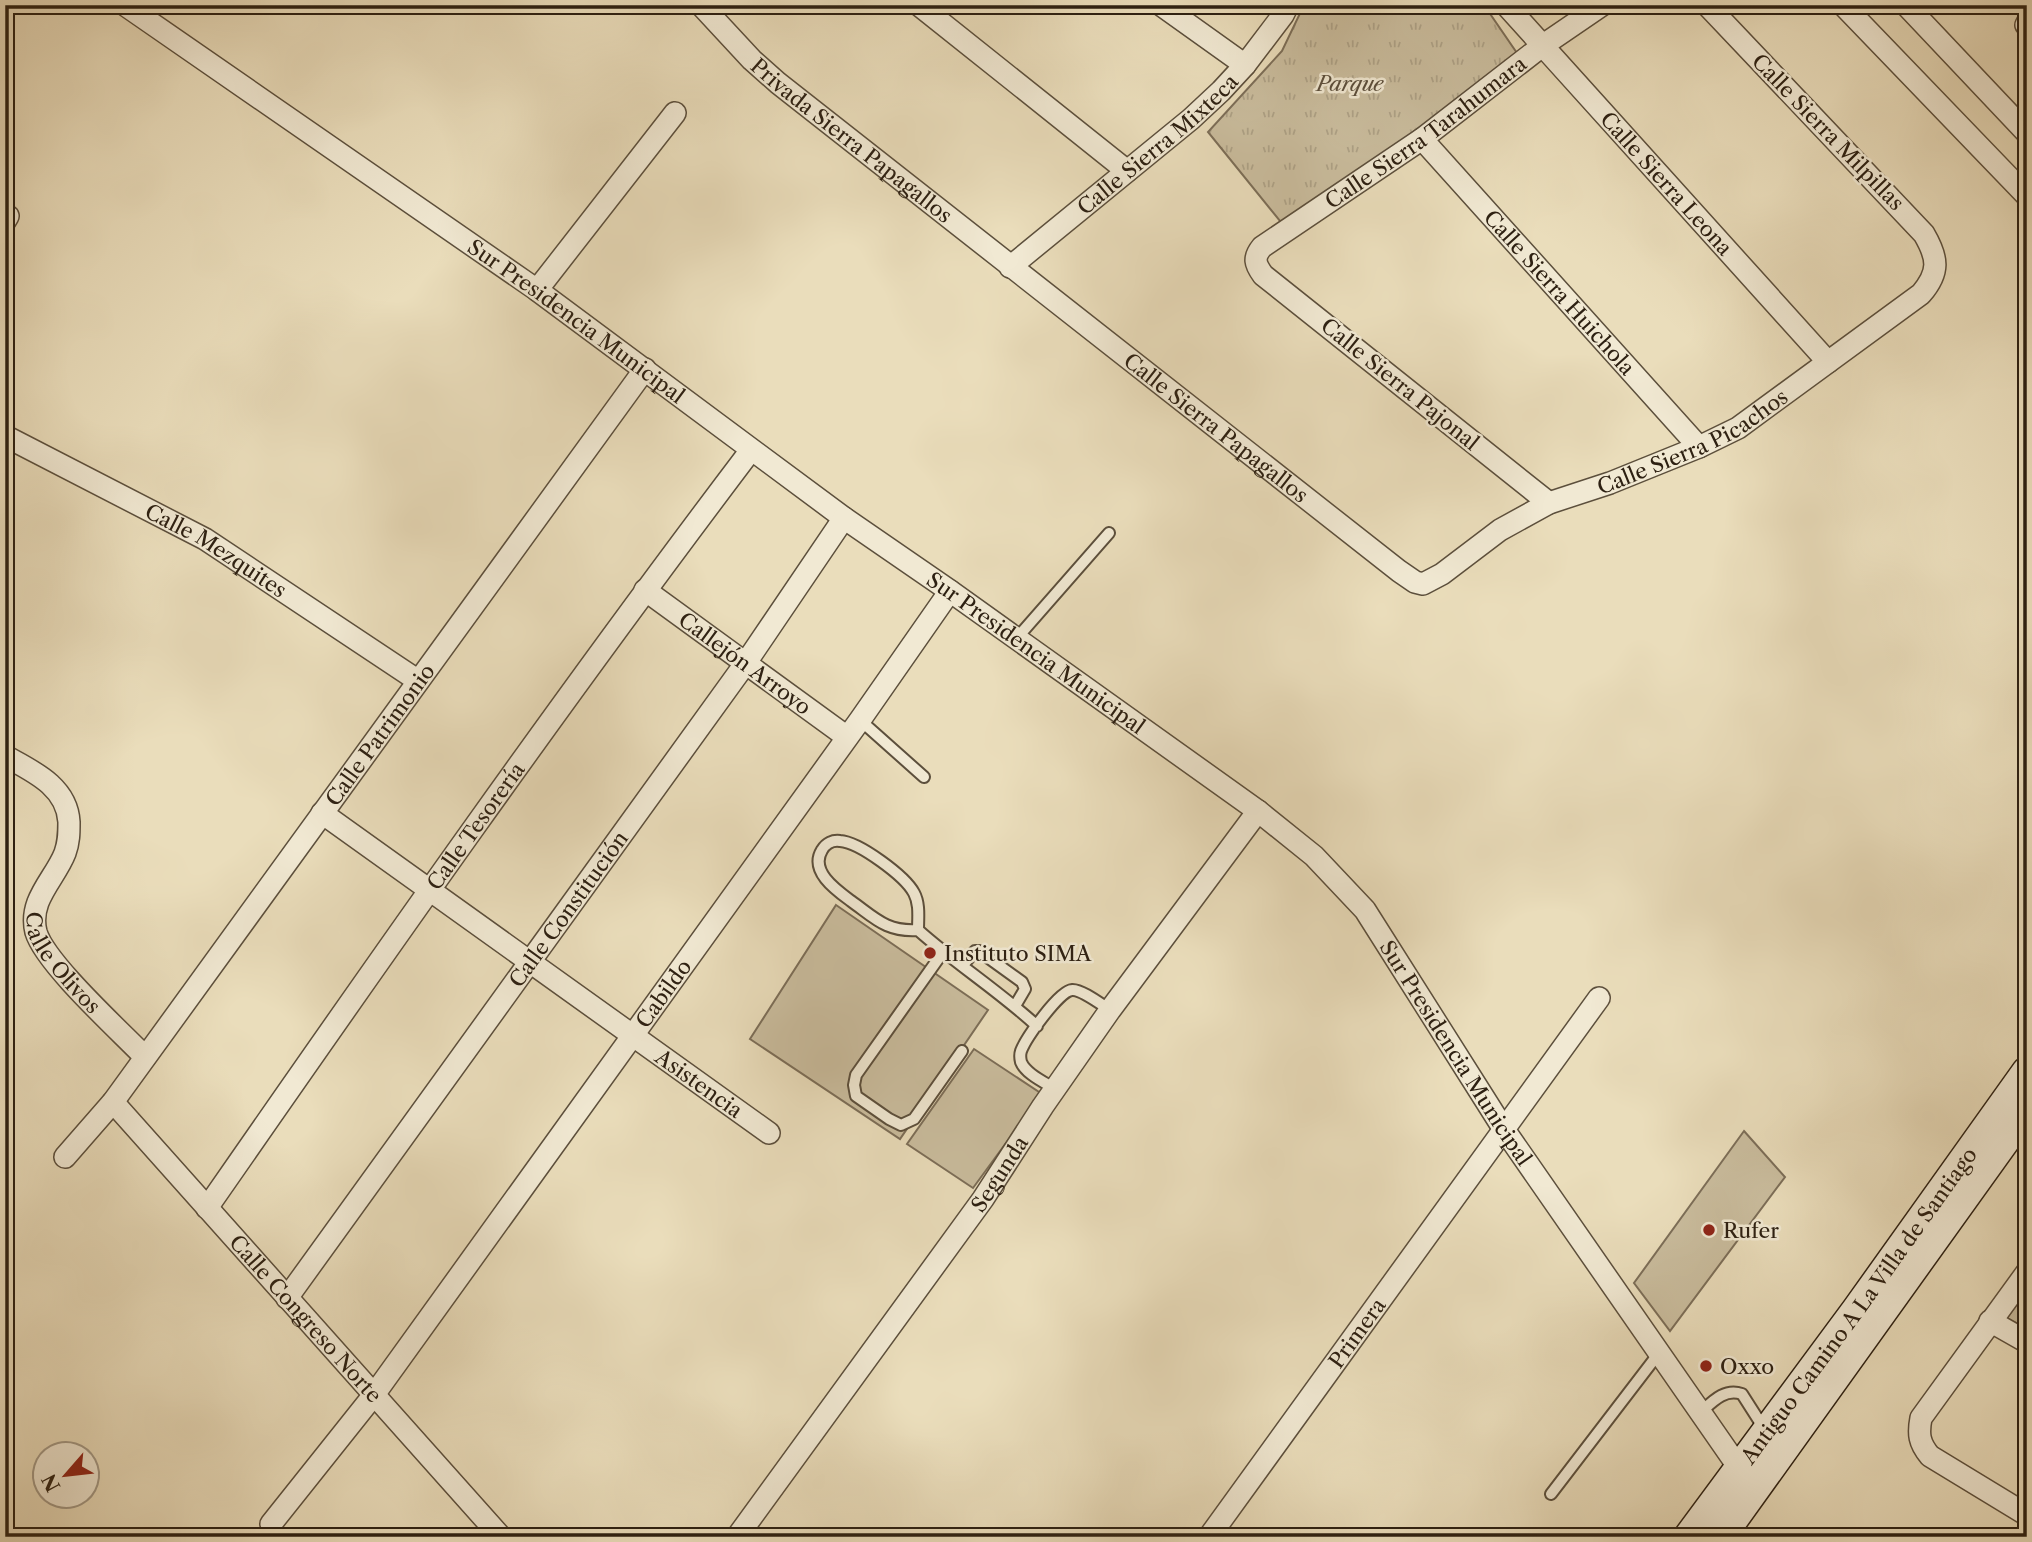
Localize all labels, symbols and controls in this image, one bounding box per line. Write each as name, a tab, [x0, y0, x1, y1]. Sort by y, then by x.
street label: Calle Sierra Milpillas	[1747, 49, 1909, 215]
street label: Calle Sierra Tarahumara	[1320, 50, 1532, 213]
street label: Privada Sierra Papagallos	[746, 53, 957, 228]
street label: Calle Sierra Mixteca	[1072, 68, 1244, 219]
park label: Parque	[1315, 71, 1384, 96]
street label: Calle Sierra Leona	[1596, 106, 1738, 261]
street label: Calle Sierra Huichola	[1479, 204, 1641, 381]
street label: Sur Presidencia Municipal	[463, 234, 690, 408]
street label: Calle Sierra Pajonal	[1316, 313, 1484, 455]
street label: Calle Sierra Papagallos	[1119, 347, 1313, 507]
street label: Calle Sierra Picachos	[1594, 383, 1792, 499]
street label: Calle Mezquites	[141, 498, 291, 602]
street label: Sur Presidencia Municipal	[922, 566, 1150, 739]
street label: Callejón Arroyo	[674, 606, 816, 719]
street label: Calle Patrimonio	[320, 659, 440, 810]
street label: Calle Tesorería	[421, 756, 530, 894]
street label: Calle Constitución	[503, 826, 633, 992]
street label: Calle Olivos	[22, 912, 106, 1018]
street label: Sur Presidencia Municipal	[1375, 936, 1537, 1170]
place label: Instituto SIMA	[944, 941, 1092, 966]
marker: Instituto SIMA	[922, 945, 938, 961]
street label: Cabildo	[630, 954, 696, 1032]
street label: Asistencia	[650, 1043, 748, 1123]
street label: Segunda	[965, 1130, 1033, 1217]
street label: Antiguo Camino A La Villa de Santiago	[1735, 1142, 1982, 1469]
place label: Rufer	[1723, 1218, 1779, 1243]
marker: Rufer	[1701, 1222, 1717, 1238]
street label: Calle Congreso Norte	[225, 1229, 387, 1407]
street label: Primera	[1323, 1292, 1391, 1373]
place label: Oxxo	[1720, 1354, 1774, 1379]
marker: Oxxo	[1698, 1358, 1714, 1374]
north arrow	[32, 1440, 102, 1510]
text: N	[37, 1470, 65, 1495]

